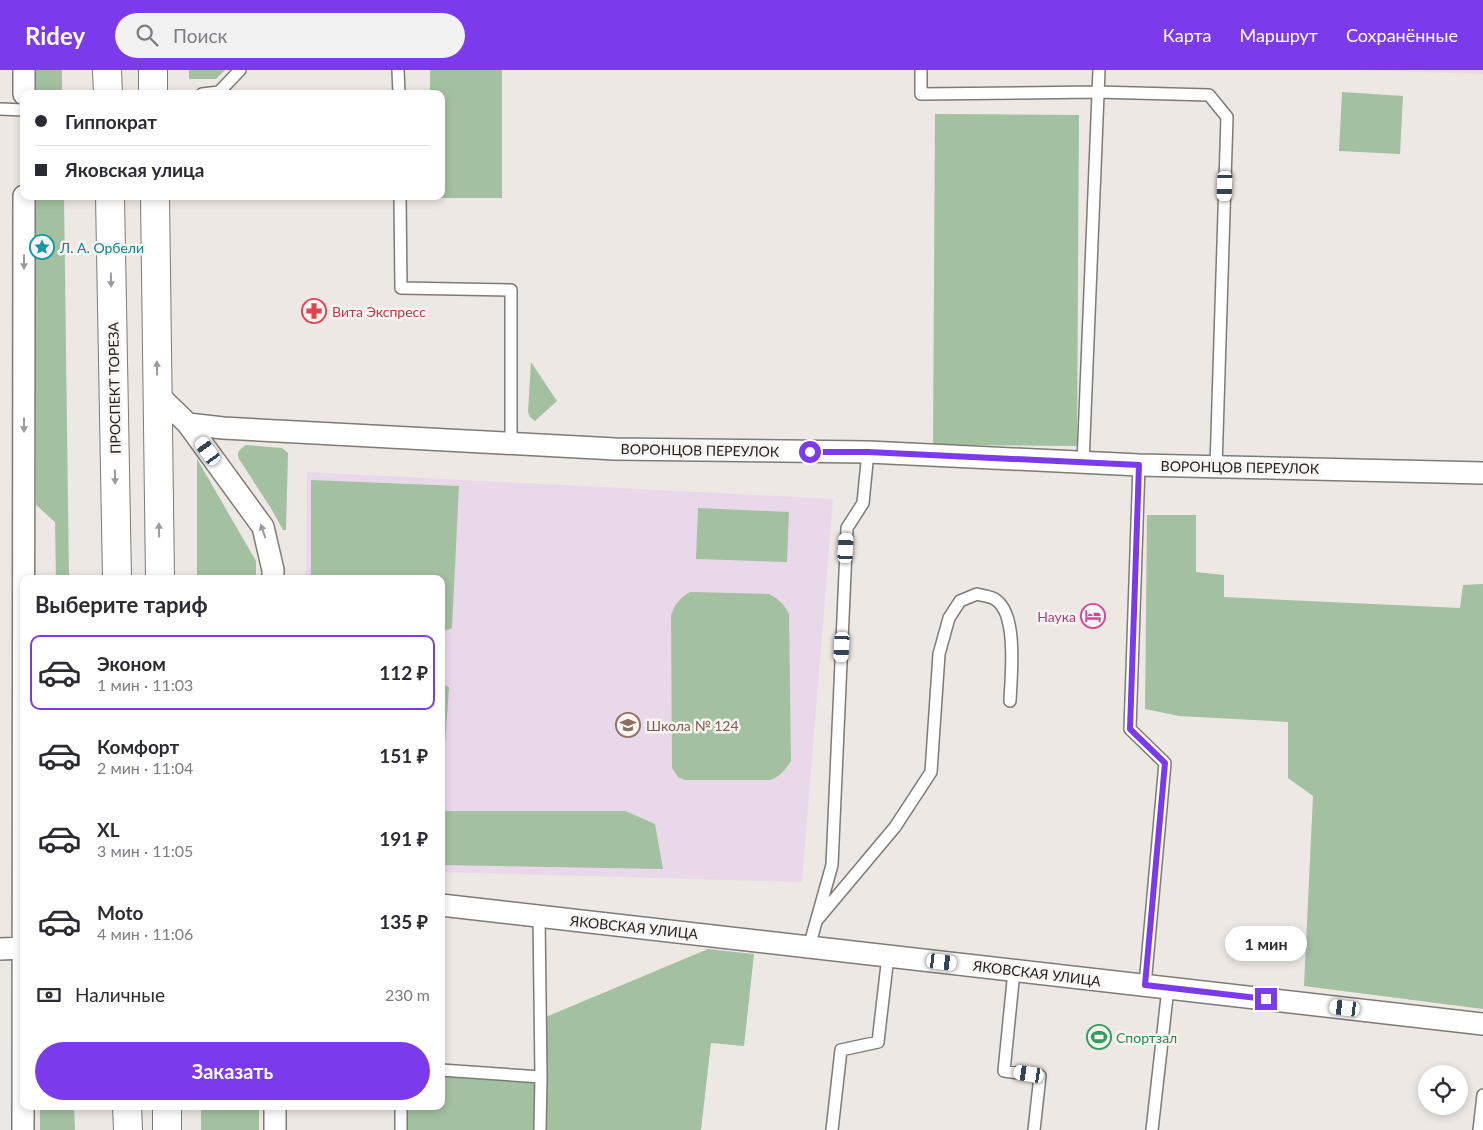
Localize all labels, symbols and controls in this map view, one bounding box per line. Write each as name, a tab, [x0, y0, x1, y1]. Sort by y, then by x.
search box	[115, 13, 465, 58]
text: Ridey	[25, 21, 85, 50]
icon: search	[133, 21, 161, 49]
text: Поиск	[173, 24, 227, 47]
text: Карта	[1163, 24, 1211, 46]
text: Маршрут	[1239, 24, 1318, 46]
text: Сохранённые	[1346, 24, 1458, 46]
text: Гиппократ	[65, 110, 157, 133]
text: Яковская улица	[65, 158, 204, 181]
car	[1216, 171, 1233, 201]
place icon: Л. А. Орбели	[29, 234, 55, 260]
place label: Л. А. Орбели	[59, 239, 144, 256]
one-way arrow	[20, 255, 28, 271]
one-way arrow	[108, 272, 116, 288]
pharmacy icon: Вита Экспресс	[301, 298, 327, 324]
place label: Вита Экспресс	[332, 303, 426, 320]
street label: ПРОСПЕКТ ТОРЕЗА	[104, 321, 124, 454]
one-way arrow	[153, 359, 161, 375]
one-way arrow	[20, 417, 28, 433]
car	[193, 434, 222, 468]
street label: ВОРОНЦОВ ПЕРЕУЛОК	[621, 440, 780, 460]
route start	[799, 441, 821, 463]
street label: ВОРОНЦОВ ПЕРЕУЛОК	[1161, 457, 1320, 477]
one-way arrow	[112, 470, 120, 486]
one-way arrow	[155, 522, 163, 538]
one-way arrow	[259, 524, 266, 539]
car	[837, 533, 854, 563]
text: Выберите тариф	[35, 591, 208, 618]
hotel icon: Наука	[1080, 603, 1106, 629]
place label: Наука	[1037, 608, 1076, 625]
car	[833, 632, 850, 662]
icon: car	[37, 650, 82, 695]
text: Эконом	[97, 652, 166, 675]
text: 112 ₽	[379, 661, 428, 684]
text: 1 мин · 11:03	[97, 675, 193, 694]
school or university icon: Школа № 124	[615, 712, 641, 738]
place label: Школа № 124	[646, 717, 739, 734]
icon: car	[37, 733, 82, 778]
text: Комфорт	[97, 735, 179, 758]
text: 151 ₽	[379, 744, 428, 767]
text: 2 мин · 11:04	[97, 758, 193, 777]
icon: car	[37, 816, 82, 861]
text: XL	[97, 818, 120, 841]
text: 191 ₽	[379, 827, 428, 850]
text: 3 мин · 11:05	[97, 841, 193, 860]
icon: car	[37, 899, 82, 944]
text: Moto	[97, 901, 143, 924]
text: 135 ₽	[379, 910, 428, 933]
street label: ЯКОВСКАЯ УЛИЦА	[568, 912, 699, 942]
text: 4 мин · 11:06	[97, 924, 193, 943]
callout: 1 мин	[1225, 926, 1307, 962]
text: 1 мин	[1244, 934, 1288, 953]
car	[926, 953, 957, 971]
street label: ЯКОВСКАЯ УЛИЦА	[971, 957, 1102, 989]
icon: cash	[35, 981, 63, 1009]
text: Наличные	[75, 983, 165, 1006]
text: 230 m	[385, 985, 430, 1004]
route end	[1255, 988, 1277, 1010]
car	[1329, 999, 1360, 1017]
sports icon: Спортзал	[1086, 1024, 1112, 1050]
place label: Спортзал	[1116, 1029, 1177, 1046]
button: Заказать	[35, 1042, 430, 1100]
car	[1013, 1064, 1044, 1084]
map controls	[1418, 1065, 1468, 1115]
button: locate	[1418, 1065, 1468, 1115]

